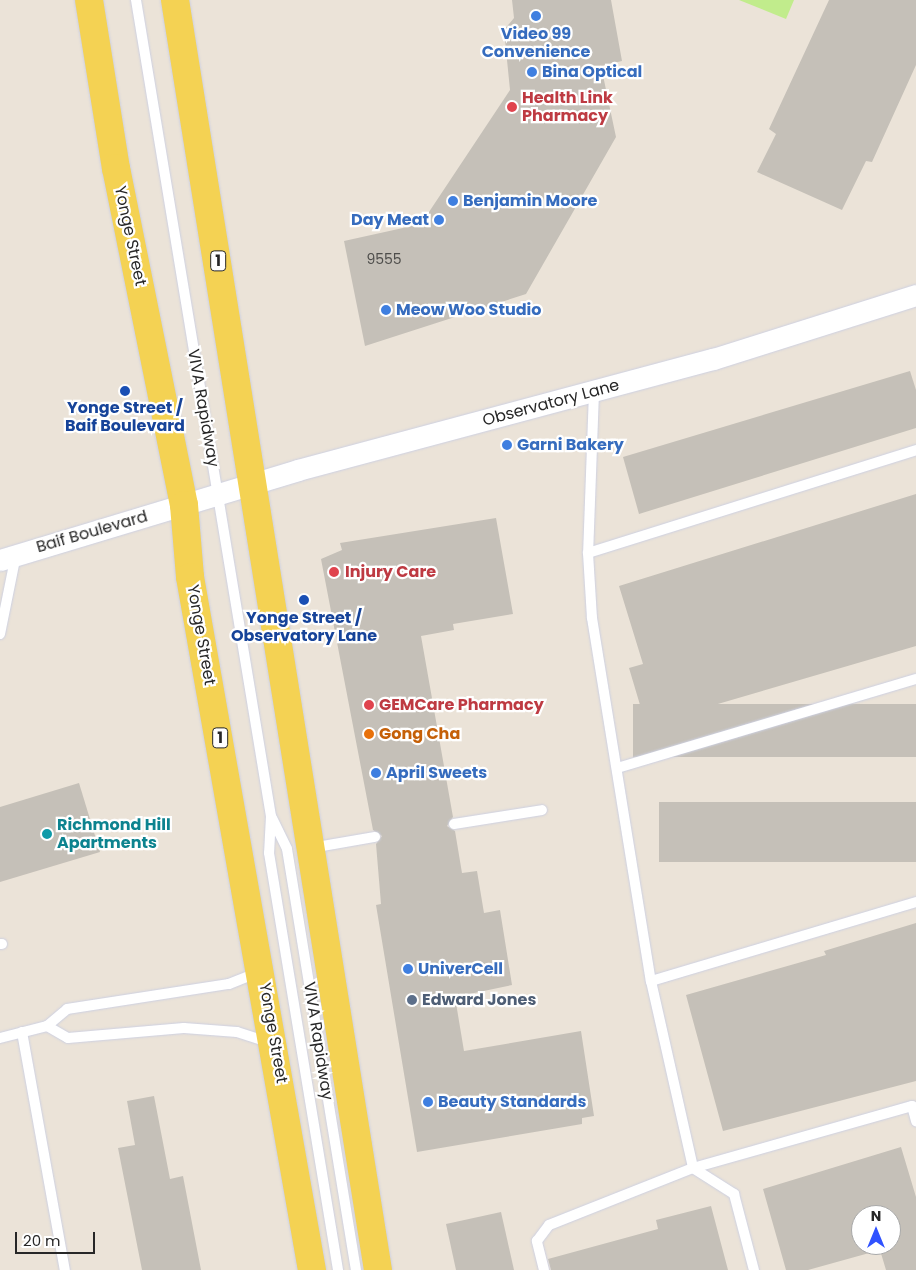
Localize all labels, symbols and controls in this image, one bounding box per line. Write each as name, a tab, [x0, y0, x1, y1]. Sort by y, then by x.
marker: Video 99 Convenience	[530, 10, 542, 22]
place label: Video 99 Convenience	[482, 24, 590, 62]
place label: Bina Optical	[542, 62, 642, 82]
marker: Bina Optical	[526, 66, 538, 78]
place label: Health Link Pharmacy	[522, 88, 613, 126]
marker: Health Link Pharmacy	[506, 101, 518, 113]
street label: Yonge Street	[110, 184, 150, 288]
place label: Benjamin Moore	[463, 191, 597, 211]
marker: Benjamin Moore	[447, 195, 459, 207]
place label: Day Meat	[351, 210, 429, 230]
marker: Day Meat	[433, 214, 445, 226]
road number: 1	[209, 248, 227, 274]
house number: 9555	[366, 251, 402, 267]
place label: Meow Woo Studio	[396, 300, 541, 320]
marker: Meow Woo Studio	[380, 304, 392, 316]
street label: VIVA Rapidway	[183, 347, 223, 469]
street label: Observatory Lane	[481, 376, 621, 430]
marker: Yonge Street / Baif Boulevard	[119, 385, 131, 397]
place label: Yonge Street / Baif Boulevard	[65, 398, 185, 436]
place label: Garni Bakery	[517, 435, 624, 455]
marker: Garni Bakery	[501, 439, 513, 451]
street label: Baif Boulevard	[34, 507, 150, 557]
place label: Injury Care	[345, 562, 436, 582]
marker: Injury Care	[327, 565, 341, 579]
street label: Yonge Street	[183, 583, 219, 687]
marker: Yonge Street / Observatory Lane	[298, 594, 310, 606]
place label: Yonge Street / Observatory Lane	[231, 608, 377, 646]
place label: GEMCare Pharmacy	[379, 695, 544, 715]
marker: GEMCare Pharmacy	[363, 699, 375, 711]
place label: Gong Cha	[379, 724, 460, 744]
road number: 1	[211, 726, 229, 750]
marker: Gong Cha	[363, 728, 375, 740]
place label: April Sweets	[386, 763, 487, 783]
marker: April Sweets	[370, 767, 382, 779]
place label: Richmond Hill Apartments	[57, 815, 171, 853]
marker: Richmond Hill Apartments	[41, 828, 53, 840]
place label: UniverCell	[418, 959, 503, 979]
marker: UniverCell	[402, 963, 414, 975]
street label: VIVA Rapidway	[299, 980, 337, 1102]
street label: Yonge Street	[255, 981, 291, 1085]
place label: Edward Jones	[422, 990, 536, 1010]
marker: Edward Jones	[406, 994, 418, 1006]
place label: Beauty Standards	[438, 1092, 586, 1112]
marker: Beauty Standards	[422, 1096, 434, 1108]
north arrow	[851, 1205, 901, 1255]
text: N	[871, 1206, 881, 1226]
scale bar	[18, 1222, 98, 1254]
text: 20 m	[23, 1230, 61, 1251]

